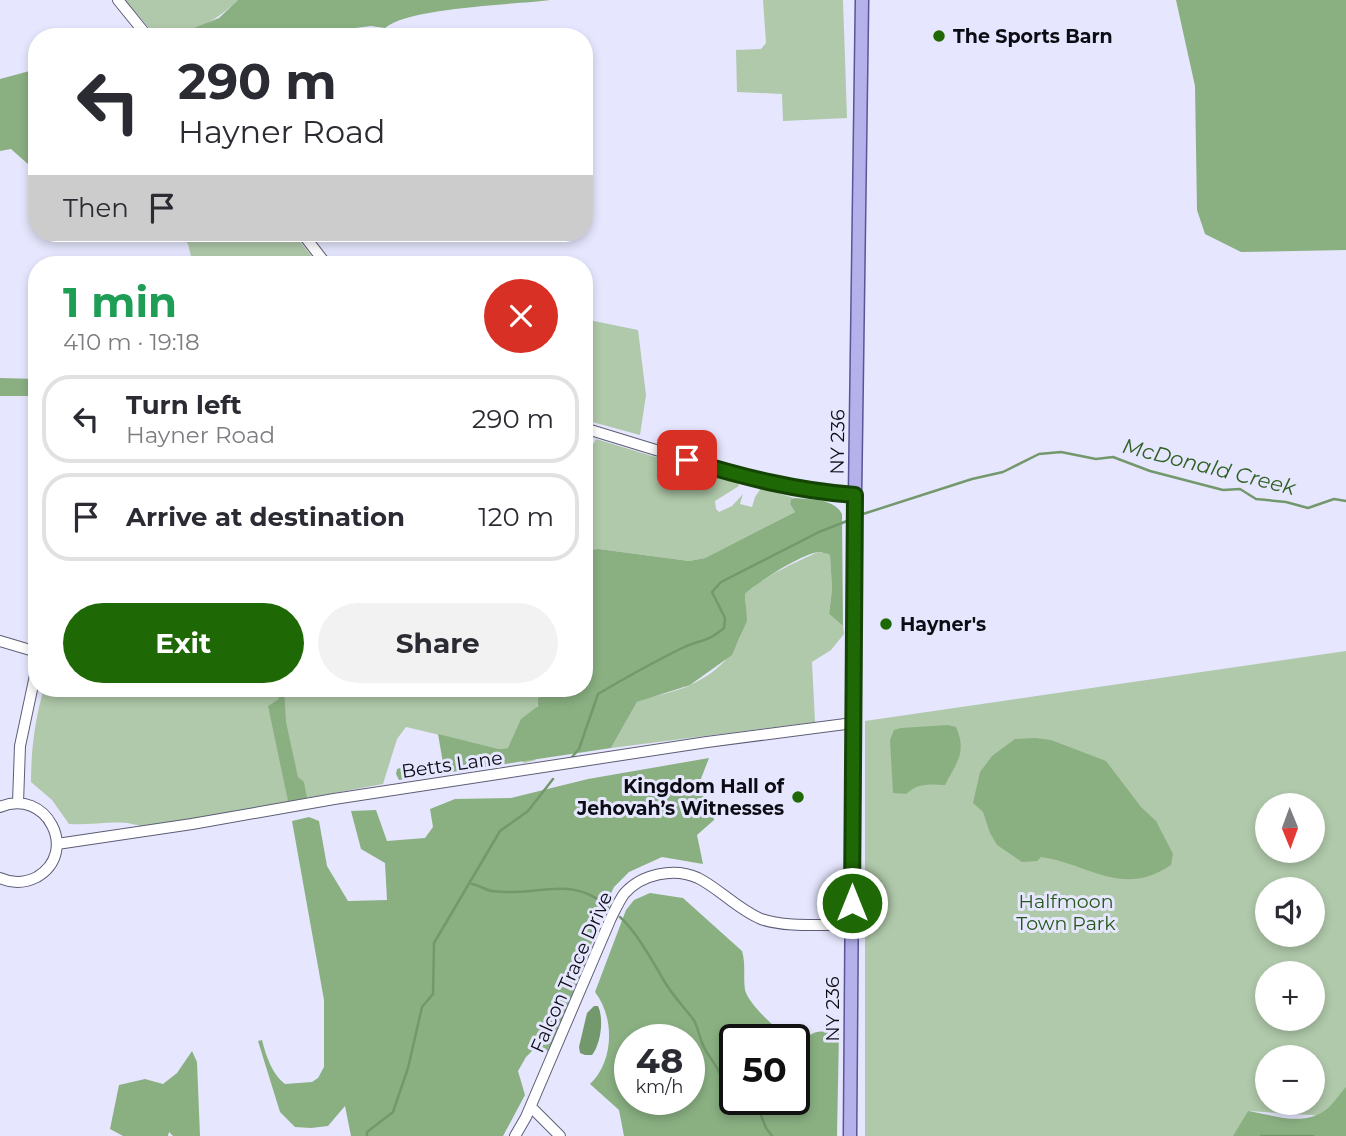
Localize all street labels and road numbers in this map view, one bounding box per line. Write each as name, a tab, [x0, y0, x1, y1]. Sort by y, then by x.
street label: NY 236	[825, 409, 850, 475]
street label: Betts Lane	[400, 746, 504, 783]
street label: Falcon Trace Drive	[526, 888, 617, 1056]
street label: NY 236	[821, 976, 844, 1042]

